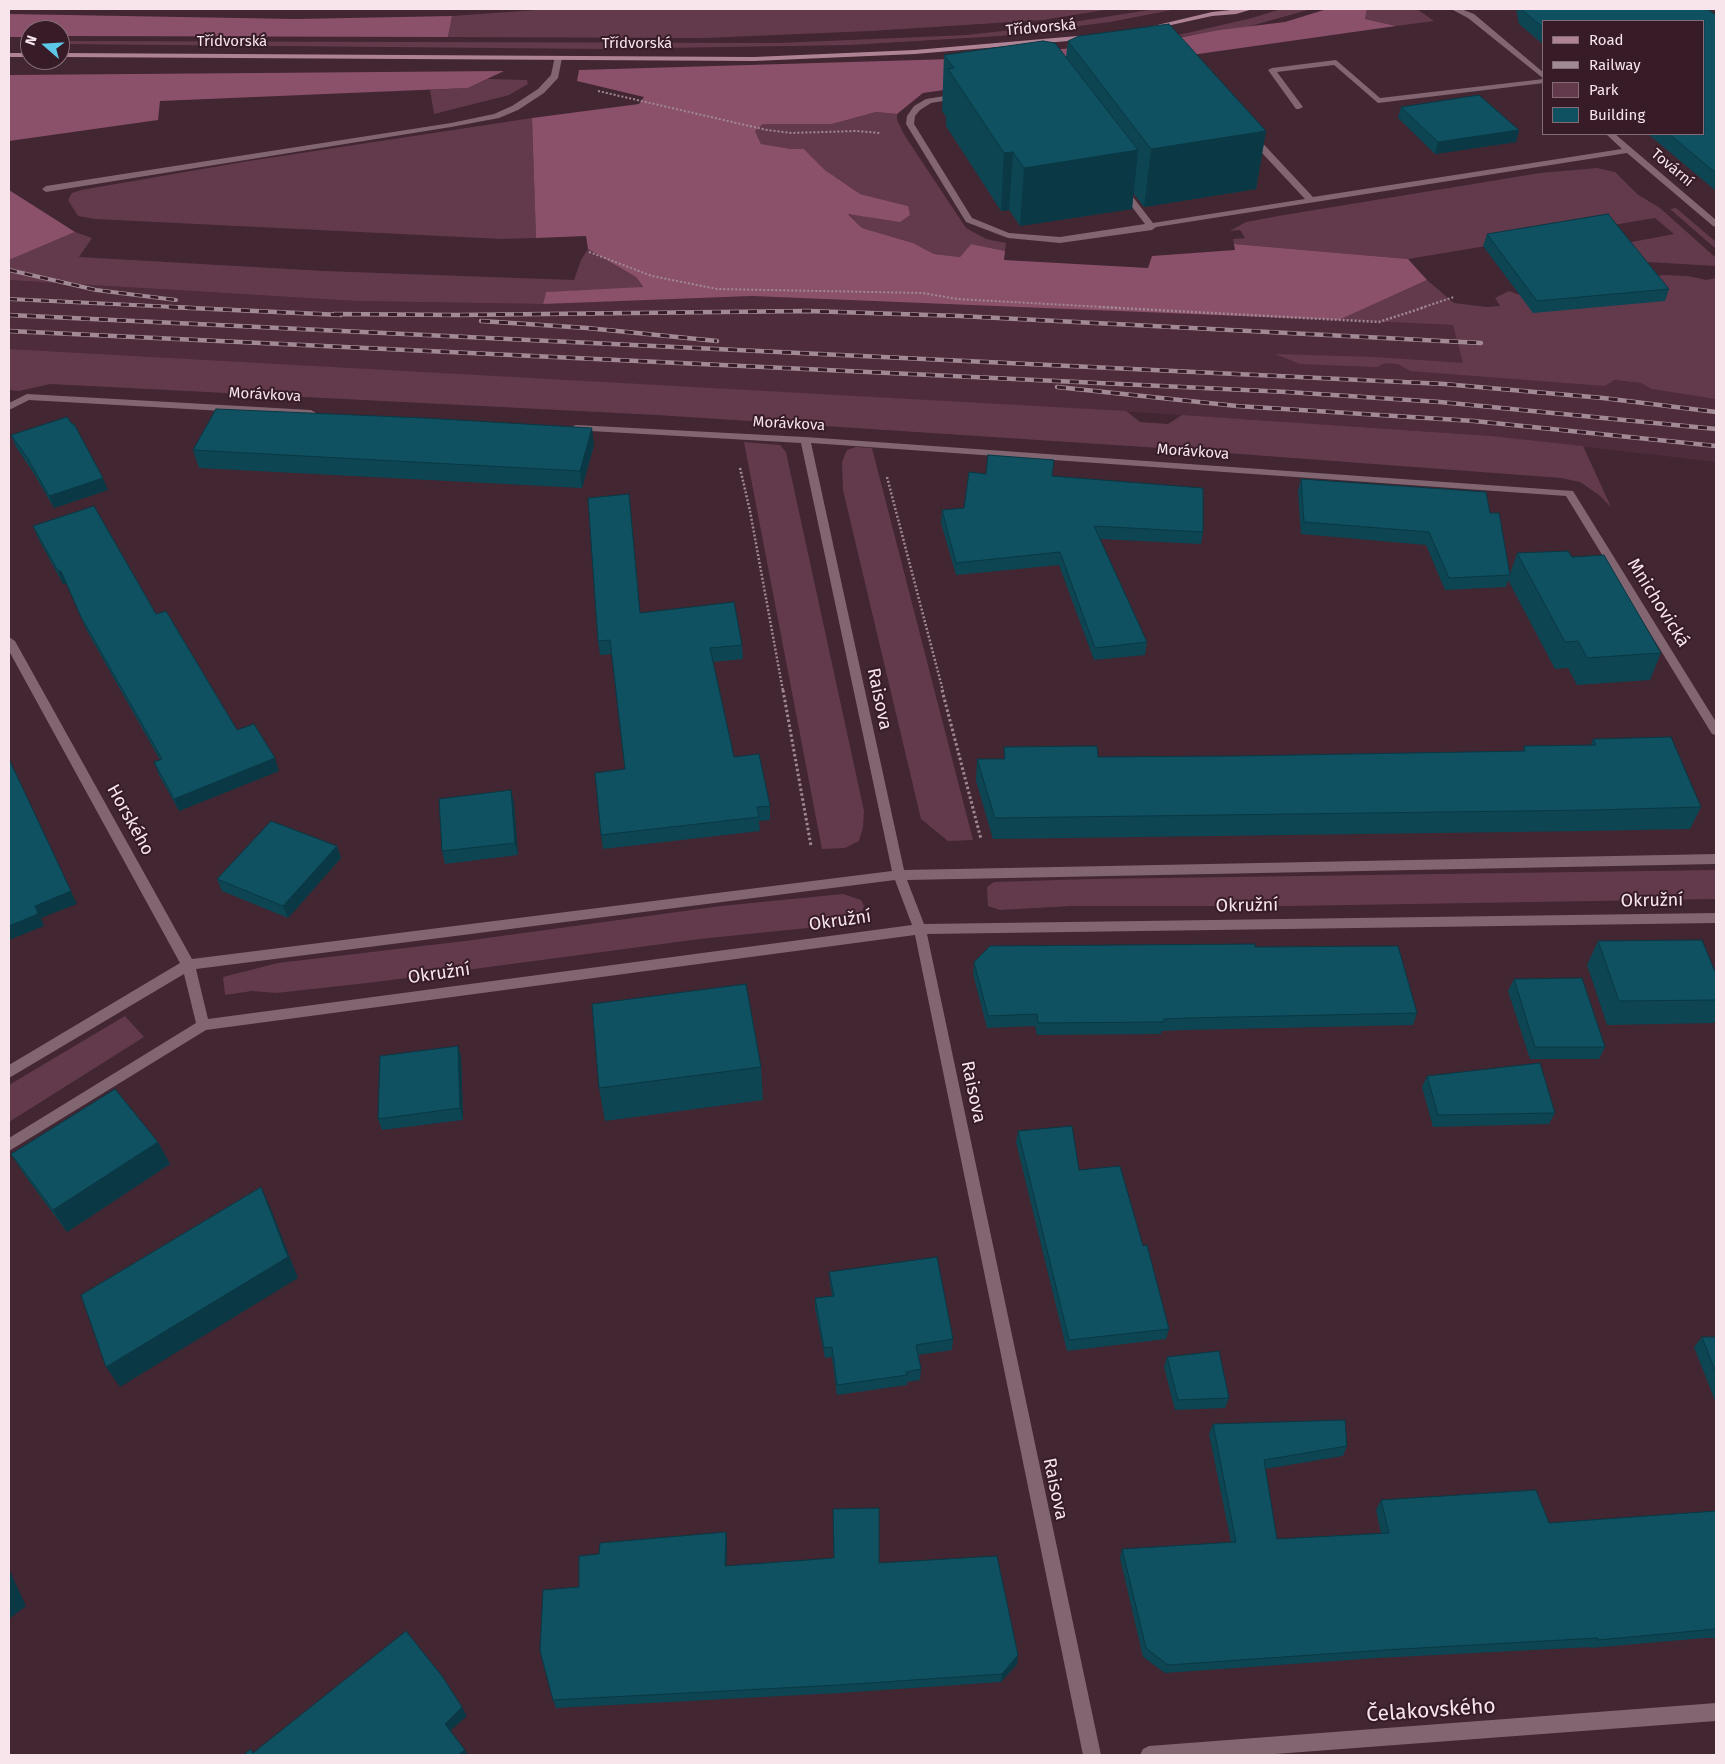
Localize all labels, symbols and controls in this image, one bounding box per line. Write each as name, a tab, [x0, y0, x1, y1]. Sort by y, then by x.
street label: Třídvorská	[1005, 16, 1077, 40]
north arrow	[20, 20, 70, 70]
legend	[1542, 20, 1705, 135]
text: Road	[1589, 31, 1624, 49]
text: N	[22, 33, 41, 47]
street label: Třídvorská	[197, 33, 267, 51]
street label: Třídvorská	[602, 35, 672, 53]
text: Railway	[1589, 56, 1641, 74]
text: Park	[1589, 81, 1619, 99]
text: Building	[1589, 106, 1645, 124]
street label: Tovární	[1647, 145, 1697, 191]
street label: Morávkova	[228, 384, 302, 406]
street label: Morávkova	[752, 413, 826, 435]
street label: Morávkova	[1156, 440, 1230, 464]
street label: Mnichovická	[1622, 555, 1694, 651]
street label: Raisova	[862, 666, 896, 732]
street label: Horského	[102, 781, 158, 859]
street label: Okružní	[1621, 890, 1683, 912]
street label: Okružní	[1216, 895, 1278, 917]
street label: Okružní	[808, 906, 872, 936]
street label: Okružní	[407, 959, 471, 989]
street label: Raisova	[956, 1059, 990, 1125]
street label: Raisova	[1038, 1456, 1072, 1522]
street label: Čelakovského	[1365, 1694, 1497, 1728]

